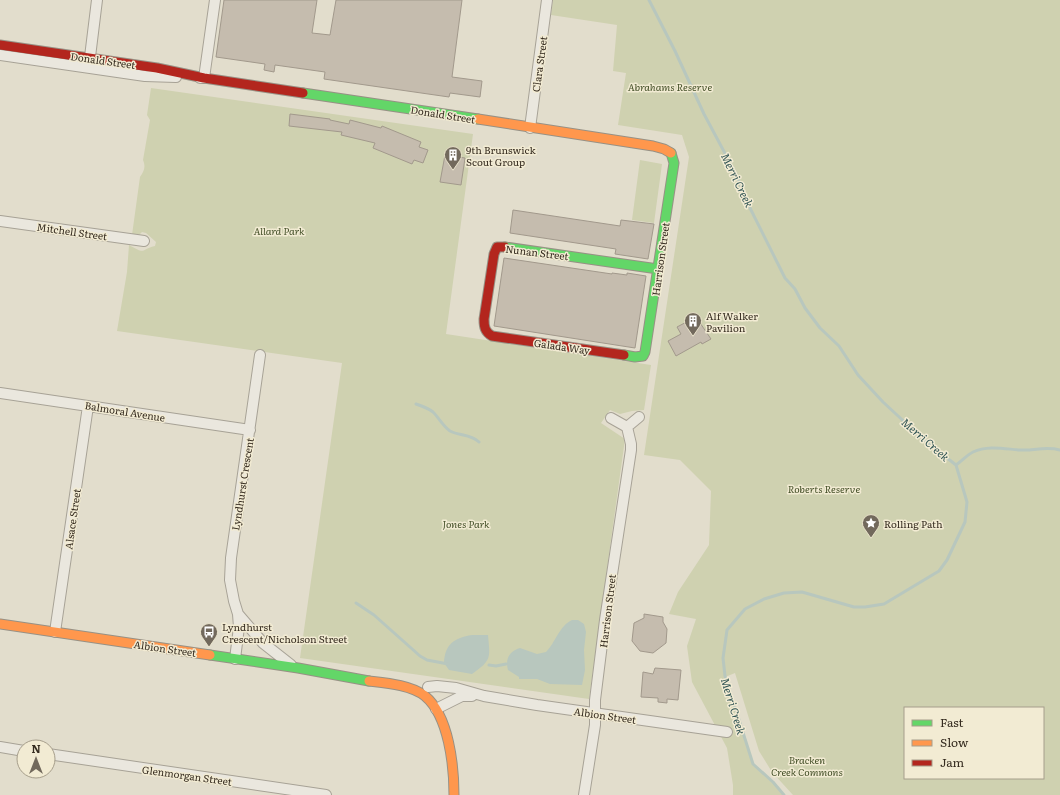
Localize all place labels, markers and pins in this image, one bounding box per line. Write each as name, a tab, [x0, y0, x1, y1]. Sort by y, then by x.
place label: 9th Brunswick Scout Group	[466, 142, 536, 169]
building icon: 9th Brunswick Scout Group	[443, 145, 463, 170]
place label: Alf Walker Pavilion	[706, 308, 758, 335]
building icon: Alf Walker Pavilion	[683, 311, 703, 336]
place icon: Rolling Path	[861, 513, 881, 538]
place label: Rolling Path	[884, 516, 943, 531]
place label: Lyndhurst Crescent/Nicholson Street	[222, 619, 347, 646]
bus stop icon: Lyndhurst Crescent/Nicholson Street	[199, 622, 219, 647]

